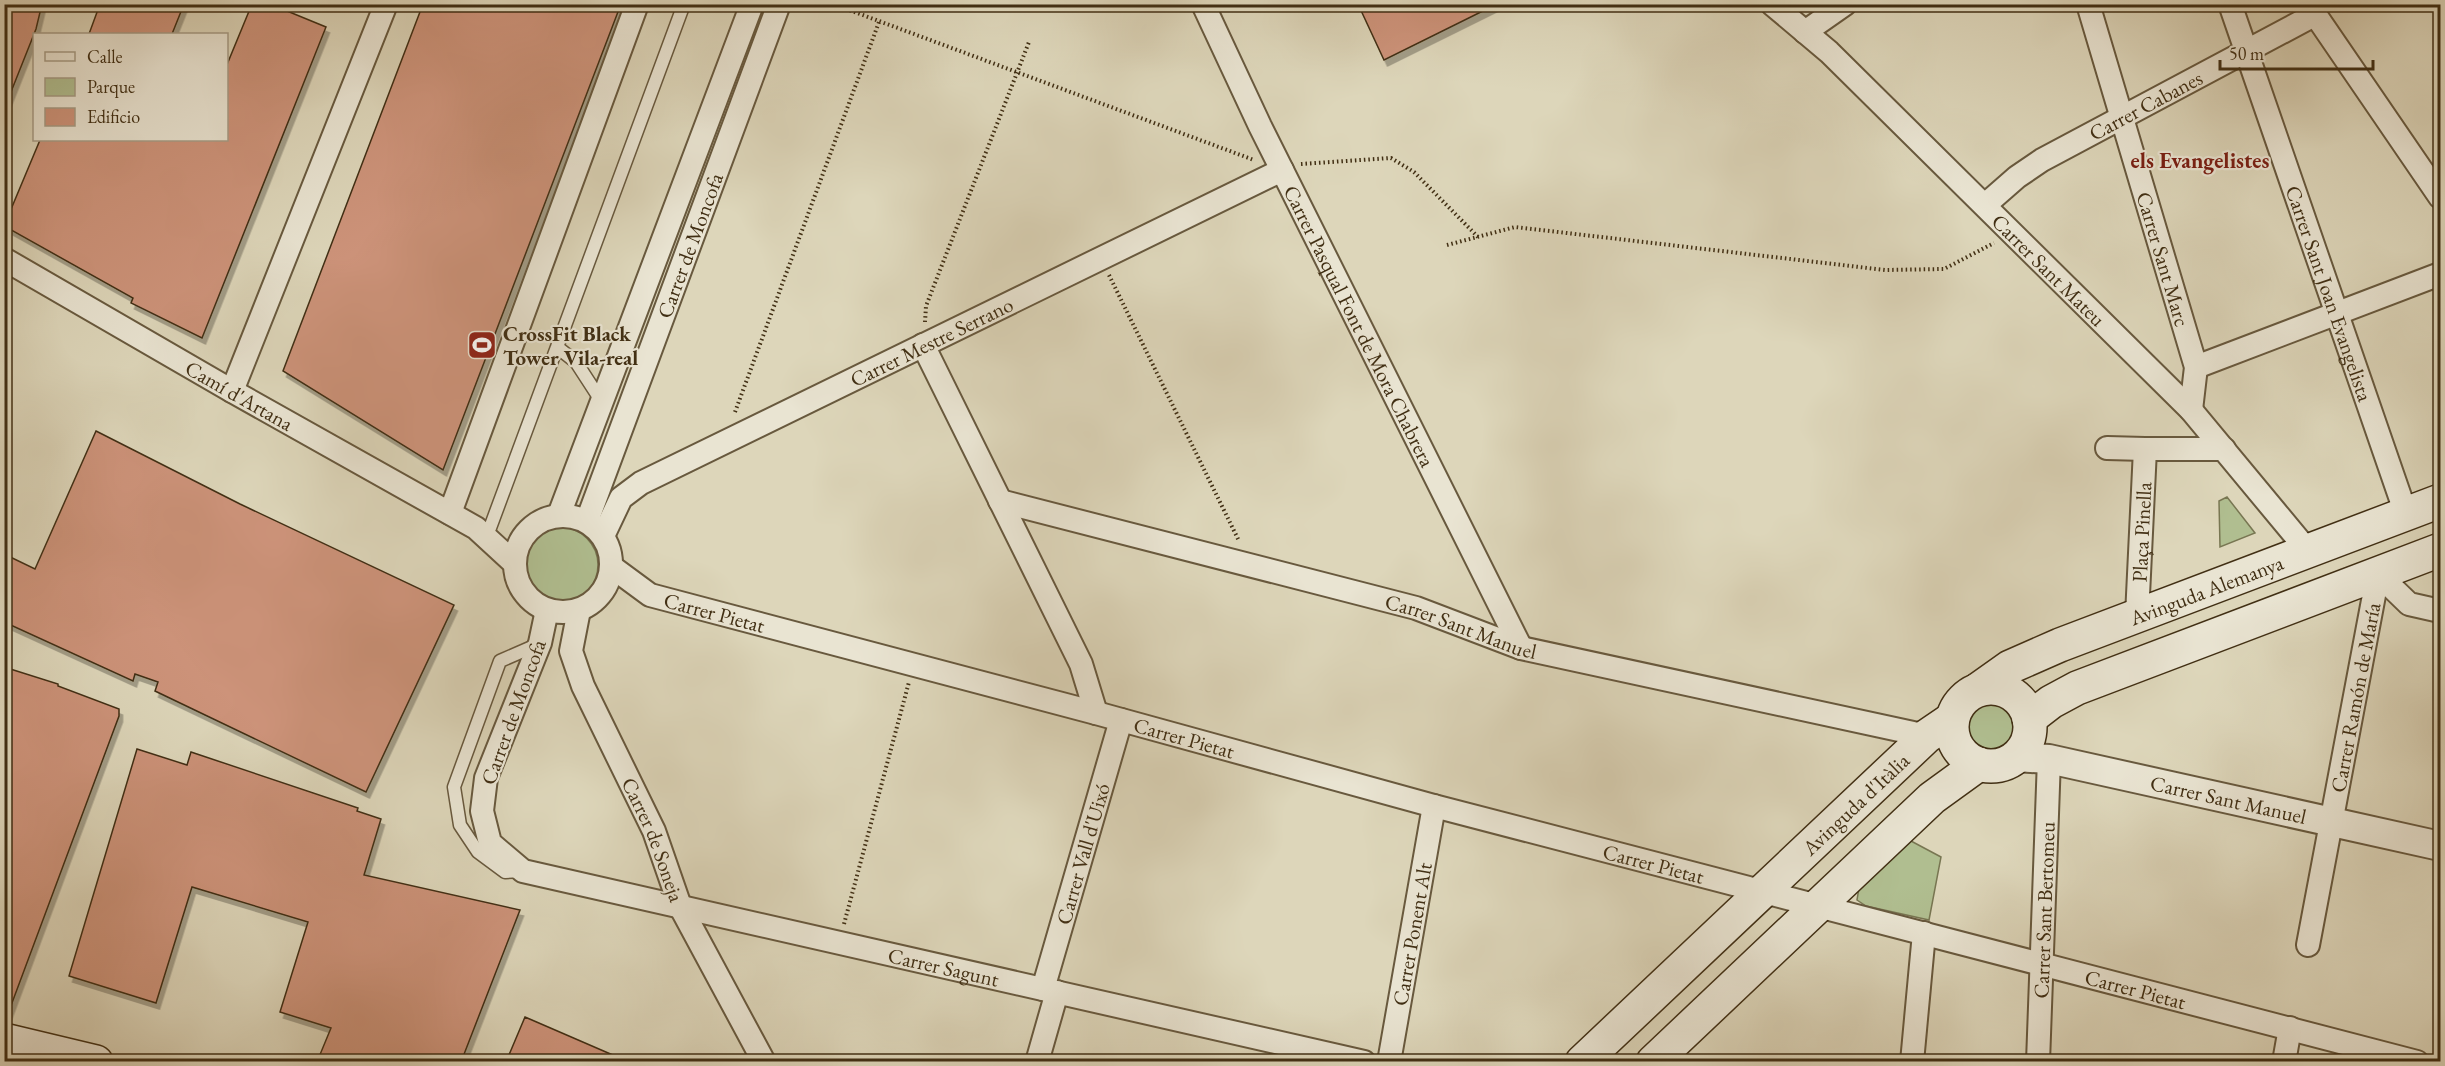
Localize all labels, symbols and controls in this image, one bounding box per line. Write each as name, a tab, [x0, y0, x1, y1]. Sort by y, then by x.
legend	[33, 33, 228, 141]
scale bar	[2220, 33, 2373, 71]
text: 50 m	[2229, 42, 2264, 65]
text: Calle	[87, 45, 123, 68]
street label: Carrer Cabanes	[2084, 63, 2207, 146]
text: Parque	[87, 75, 135, 98]
text: Edificio	[87, 105, 140, 128]
district label: els Evangelistes	[2131, 146, 2269, 175]
street label: Carrer de Moncofa	[650, 168, 729, 322]
street label: Carrer Pasqual Font de Mora Chabrera	[1278, 180, 1442, 472]
street label: Carrer Sant Joan Evangelista	[2280, 182, 2380, 405]
street label: Carrer Sant Marc	[2131, 188, 2197, 330]
street label: Carrer Sant Mateu	[1986, 207, 2112, 332]
street label: Carrer Mestre Serrano	[845, 290, 1017, 393]
place label: CrossFit Black Tower Vila-real	[503, 320, 638, 371]
sports icon: CrossFit Black Tower Vila-real	[466, 329, 498, 361]
street label: Camí d'Artana	[181, 354, 299, 437]
street label: Plaça Pinella	[2125, 481, 2157, 583]
street label: Avinguda Alemanya	[2125, 548, 2287, 631]
street label: Carrer Pietat	[661, 586, 768, 638]
street label: Carrer Sant Manuel	[1382, 587, 1539, 665]
street label: Carrer Ramón de María	[2324, 600, 2386, 795]
street label: Carrer de Moncofa	[474, 635, 552, 788]
street label: Carrer Pietat	[1131, 711, 1238, 764]
street label: Avinguda d'Itàlia	[1795, 746, 1915, 861]
street label: Carrer Sant Manuel	[2148, 768, 2309, 829]
street label: Carrer de Soneja	[616, 773, 691, 906]
street label: Carrer Vall d'Uixó	[1049, 780, 1116, 927]
street label: Carrer Sant Bertomeu	[2027, 821, 2060, 999]
street label: Carrer Pietat	[1600, 837, 1707, 889]
street label: Carrer Ponent Alt	[1386, 860, 1437, 1008]
street label: Carrer Sagunt	[886, 941, 1002, 992]
street label: Carrer Pietat	[2082, 963, 2189, 1015]

